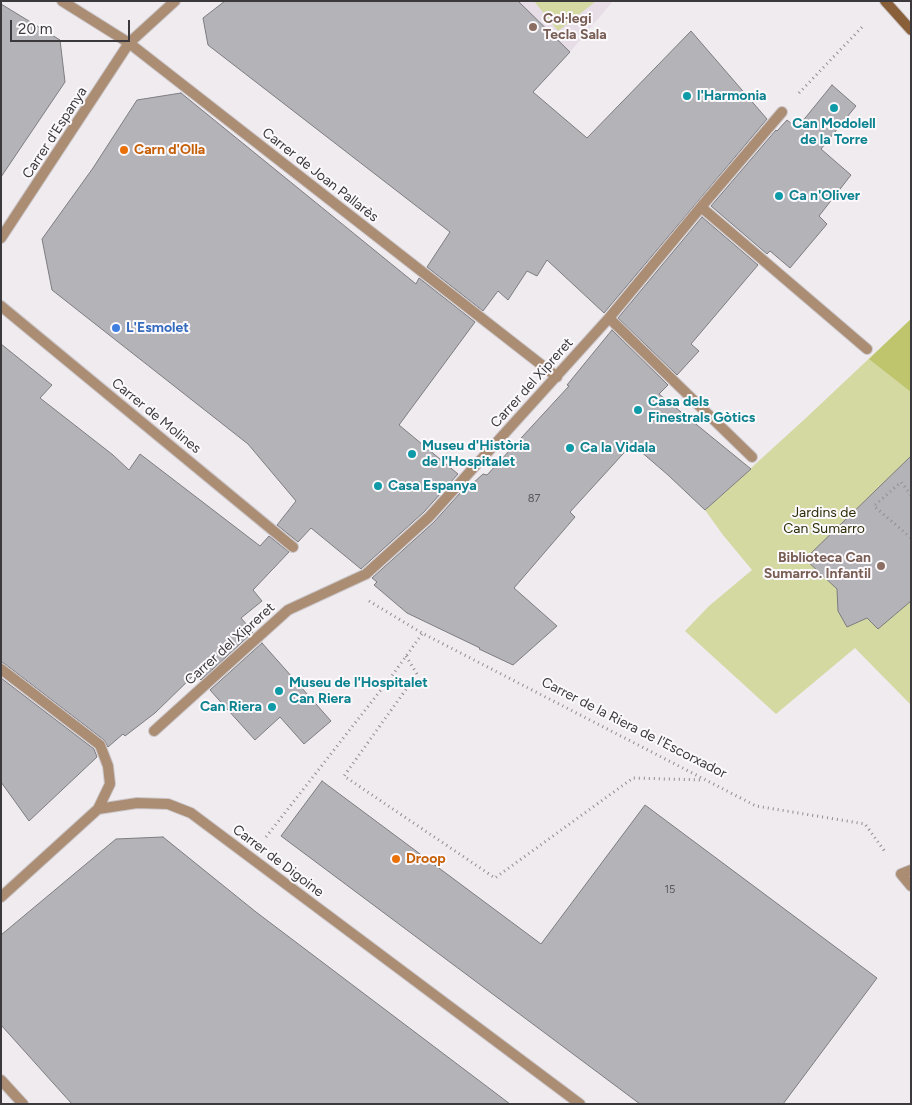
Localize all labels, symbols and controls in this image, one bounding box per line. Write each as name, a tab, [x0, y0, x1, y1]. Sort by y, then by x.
scale bar	[12, 10, 132, 42]
place label: Col·legi Tecla Sala	[543, 11, 607, 44]
text: 20 m	[18, 20, 52, 38]
marker: Col·legi Tecla Sala	[527, 21, 539, 33]
street label: Carrer d'Espanya	[19, 84, 91, 182]
place label: l'Harmonia	[697, 88, 767, 104]
marker: l'Harmonia	[681, 90, 693, 102]
marker: Can Modolell de la Torre	[828, 102, 840, 114]
place label: Can Modolell de la Torre	[792, 116, 876, 148]
street label: Carrer de Joan Pallarès	[259, 124, 381, 226]
place label: Carn d'Olla	[134, 142, 205, 158]
marker: Carn d'Olla	[118, 144, 130, 156]
place label: Ca n'Oliver	[789, 188, 860, 204]
marker: Ca n'Oliver	[773, 190, 785, 202]
place label: L'Esmolet	[126, 320, 189, 336]
marker: L'Esmolet	[110, 322, 122, 334]
street label: Carrer del Xipreret	[487, 335, 577, 431]
street label: Carrer de Molines	[108, 375, 204, 457]
place label: Casa dels Finestrals Gòtics	[648, 394, 755, 427]
marker: Casa dels Finestrals Gòtics	[632, 404, 644, 416]
place label: Museu d'Història de l'Hospitalet	[422, 438, 530, 471]
place label: Ca la Vidala	[580, 440, 656, 456]
marker: Ca la Vidala	[564, 442, 576, 454]
marker: Museu d'Història de l'Hospitalet	[406, 448, 418, 460]
place label: Casa Espanya	[388, 478, 477, 494]
marker: Casa Espanya	[372, 480, 384, 492]
house number: 87	[528, 492, 540, 506]
park label: Jardins de Can Sumarro	[783, 505, 865, 538]
place label: Biblioteca Can Sumarro. Infantil	[764, 550, 871, 582]
marker: Biblioteca Can Sumarro. Infantil	[875, 560, 887, 572]
street label: Carrer del Xipreret	[182, 599, 278, 689]
street label: Carrer de la Riera de l'Escorxador	[539, 674, 729, 782]
place label: Museu de l'Hospitalet Can Riera	[289, 675, 428, 708]
marker: Museu de l'Hospitalet Can Riera	[273, 685, 285, 697]
place label: Can Riera	[200, 699, 262, 715]
marker: Can Riera	[266, 701, 278, 713]
street label: Carrer de Digoine	[229, 821, 327, 901]
place label: Droop	[406, 851, 446, 867]
marker: Droop	[390, 853, 402, 865]
house number: 15	[665, 883, 675, 897]

